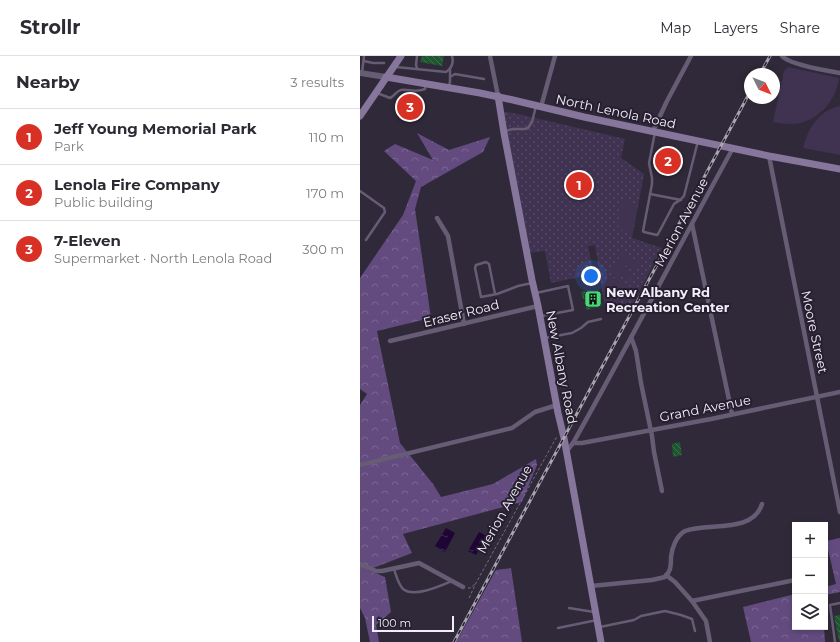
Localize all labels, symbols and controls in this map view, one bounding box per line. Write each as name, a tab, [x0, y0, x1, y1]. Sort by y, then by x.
text: Strollr	[20, 16, 81, 39]
text: Map	[660, 19, 691, 37]
text: Layers	[713, 19, 758, 37]
text: Share	[780, 19, 820, 37]
north arrow	[744, 68, 780, 104]
text: Nearby	[16, 72, 80, 92]
text: 3 results	[290, 74, 344, 90]
street label: North Lenola Road	[554, 90, 678, 132]
pin: 3	[397, 92, 423, 122]
text: Jeff Young Memorial Park	[54, 119, 257, 138]
text: 1	[26, 129, 32, 145]
text: 110 m	[309, 129, 344, 145]
text: Park	[54, 138, 84, 154]
pin: 2	[655, 146, 681, 176]
pin: 1	[566, 170, 592, 200]
text: Lenola Fire Company	[54, 175, 220, 194]
street label: Merion Avenue	[651, 175, 711, 269]
text: 2	[25, 185, 33, 201]
text: 170 m	[306, 185, 344, 201]
text: Public building	[54, 194, 153, 210]
text: 7-Eleven	[54, 231, 121, 250]
text: 3	[25, 241, 33, 257]
text: 300 m	[302, 241, 344, 257]
text: Supermarket · North Lenola Road	[54, 250, 272, 266]
your location	[581, 266, 601, 286]
place label: New Albany Rd Recreation Center	[606, 284, 730, 315]
building icon: New Albany Rd Recreation Center	[583, 289, 603, 309]
street label: Moore Street	[798, 289, 832, 375]
street label: Eraser Road	[421, 296, 501, 330]
street label: New Albany Road	[543, 309, 581, 425]
street label: Grand Avenue	[658, 391, 752, 425]
street label: Merion Avenue	[473, 462, 535, 556]
map controls	[792, 522, 828, 630]
button: +	[792, 522, 828, 558]
button: −	[792, 558, 828, 594]
button: layers	[792, 594, 828, 630]
scale bar	[372, 614, 454, 633]
text: 100 m	[378, 616, 411, 630]

